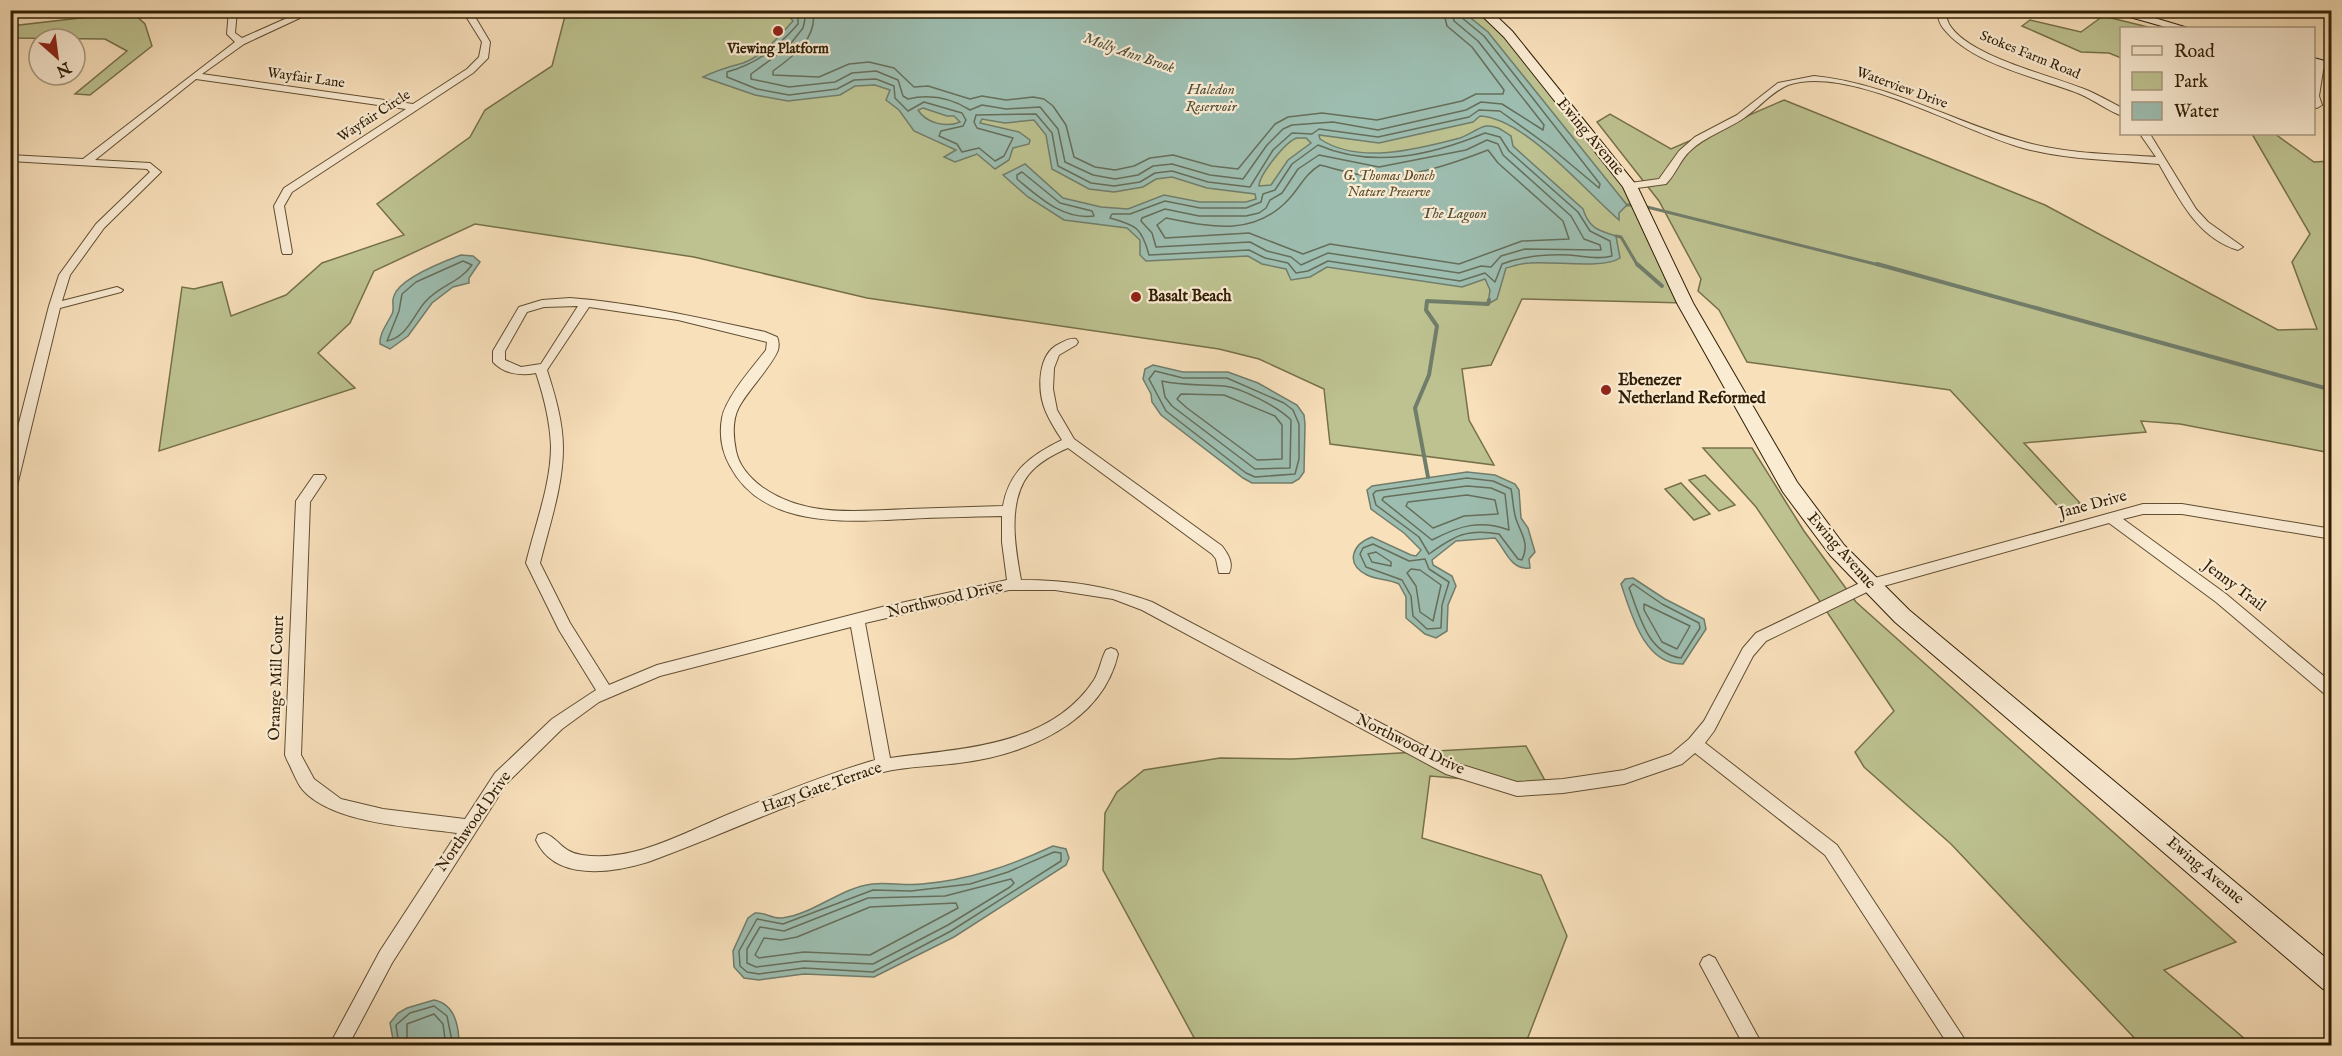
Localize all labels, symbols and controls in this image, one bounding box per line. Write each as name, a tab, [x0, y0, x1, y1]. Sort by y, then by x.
marker: Viewing Platform	[771, 24, 785, 38]
north arrow	[27, 27, 87, 87]
street label: Stokes Farm Road	[1977, 27, 2083, 84]
legend	[2120, 27, 2315, 135]
water label: Molly Ann Brook	[1081, 29, 1177, 77]
place label: Viewing Platform	[726, 40, 829, 58]
text: Road	[2174, 41, 2215, 64]
text: N	[52, 56, 75, 81]
street label: Waterview Drive	[1854, 63, 1951, 113]
street label: Wayfair Lane	[266, 64, 347, 92]
text: Park	[2174, 71, 2209, 94]
water label: Haledon Reservoir	[1185, 80, 1237, 116]
street label: Wayfair Circle	[334, 85, 414, 146]
street label: Ewing Avenue	[1552, 94, 1628, 180]
text: Water	[2174, 101, 2219, 124]
park label: G. Thomas Donch Nature Preserve	[1343, 167, 1435, 201]
water label: The Lagoon	[1421, 204, 1487, 224]
place label: Basalt Beach	[1148, 287, 1232, 307]
marker: Basalt Beach	[1129, 290, 1143, 304]
place label: Ebenezer Netherland Reformed	[1617, 371, 1766, 409]
marker: Ebenezer Netherland Reformed	[1599, 383, 1613, 397]
street label: Jane Drive	[2055, 486, 2129, 524]
street label: Ewing Avenue	[1802, 509, 1880, 593]
street label: Jenny Trail	[2197, 555, 2270, 617]
street label: Northwood Drive	[885, 577, 1005, 623]
street label: Orange Mill Court	[265, 615, 289, 741]
street label: Northwood Drive	[1352, 710, 1468, 780]
street label: Hazy Gate Terrace	[759, 758, 885, 818]
street label: Northwood Drive	[432, 768, 516, 876]
street label: Ewing Avenue	[2162, 833, 2248, 909]

